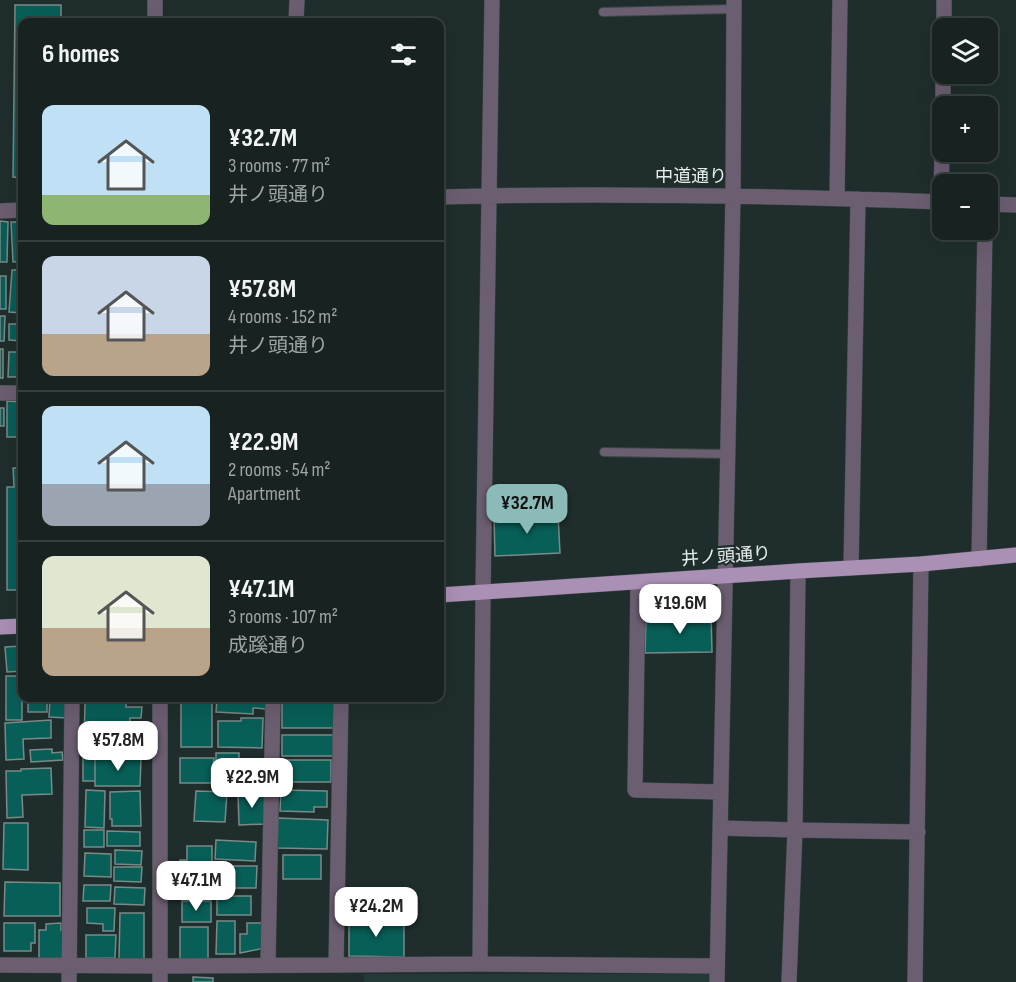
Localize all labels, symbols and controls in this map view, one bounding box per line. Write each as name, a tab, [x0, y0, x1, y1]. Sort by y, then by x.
map controls	[932, 18, 998, 240]
button: layers	[932, 18, 998, 84]
icon: filters	[387, 38, 420, 71]
text: 6 homes	[42, 39, 120, 70]
button: +	[932, 96, 998, 162]
text: ¥32.7M	[228, 123, 297, 154]
icon: home	[90, 129, 162, 201]
text: 3 rooms · 77 m²	[228, 154, 330, 178]
street label: 中道通り	[655, 166, 727, 187]
button: −	[932, 174, 998, 240]
text: 井ノ頭通り	[228, 183, 328, 207]
text: ¥57.8M	[228, 274, 296, 305]
icon: home	[90, 280, 162, 352]
text: 4 rooms · 152 m²	[228, 305, 337, 329]
text: 井ノ頭通り	[228, 334, 328, 358]
text: ¥22.9M	[228, 427, 298, 458]
icon: home	[90, 430, 162, 502]
text: 2 rooms · 54 m²	[228, 458, 330, 482]
text: Apartment	[228, 482, 301, 506]
pin: ¥32.7M	[478, 484, 576, 535]
text: ¥32.7M	[500, 491, 554, 515]
street label: 井ノ頭通り	[680, 543, 772, 570]
text: ¥47.1M	[228, 574, 294, 605]
icon: home	[90, 580, 162, 652]
pin: ¥19.6M	[631, 584, 729, 635]
text: ¥19.6M	[653, 591, 707, 615]
text: 3 rooms · 107 m²	[228, 605, 338, 629]
text: 成蹊通り	[228, 634, 308, 658]
pin: ¥57.8M	[69, 721, 167, 772]
text: ¥57.8M	[92, 728, 144, 752]
pin: ¥22.9M	[203, 758, 301, 809]
text: ¥22.9M	[225, 765, 279, 789]
pin: ¥47.1M	[147, 861, 245, 912]
text: ¥47.1M	[170, 868, 222, 892]
pin: ¥24.2M	[327, 887, 425, 938]
text: ¥24.2M	[349, 894, 403, 918]

